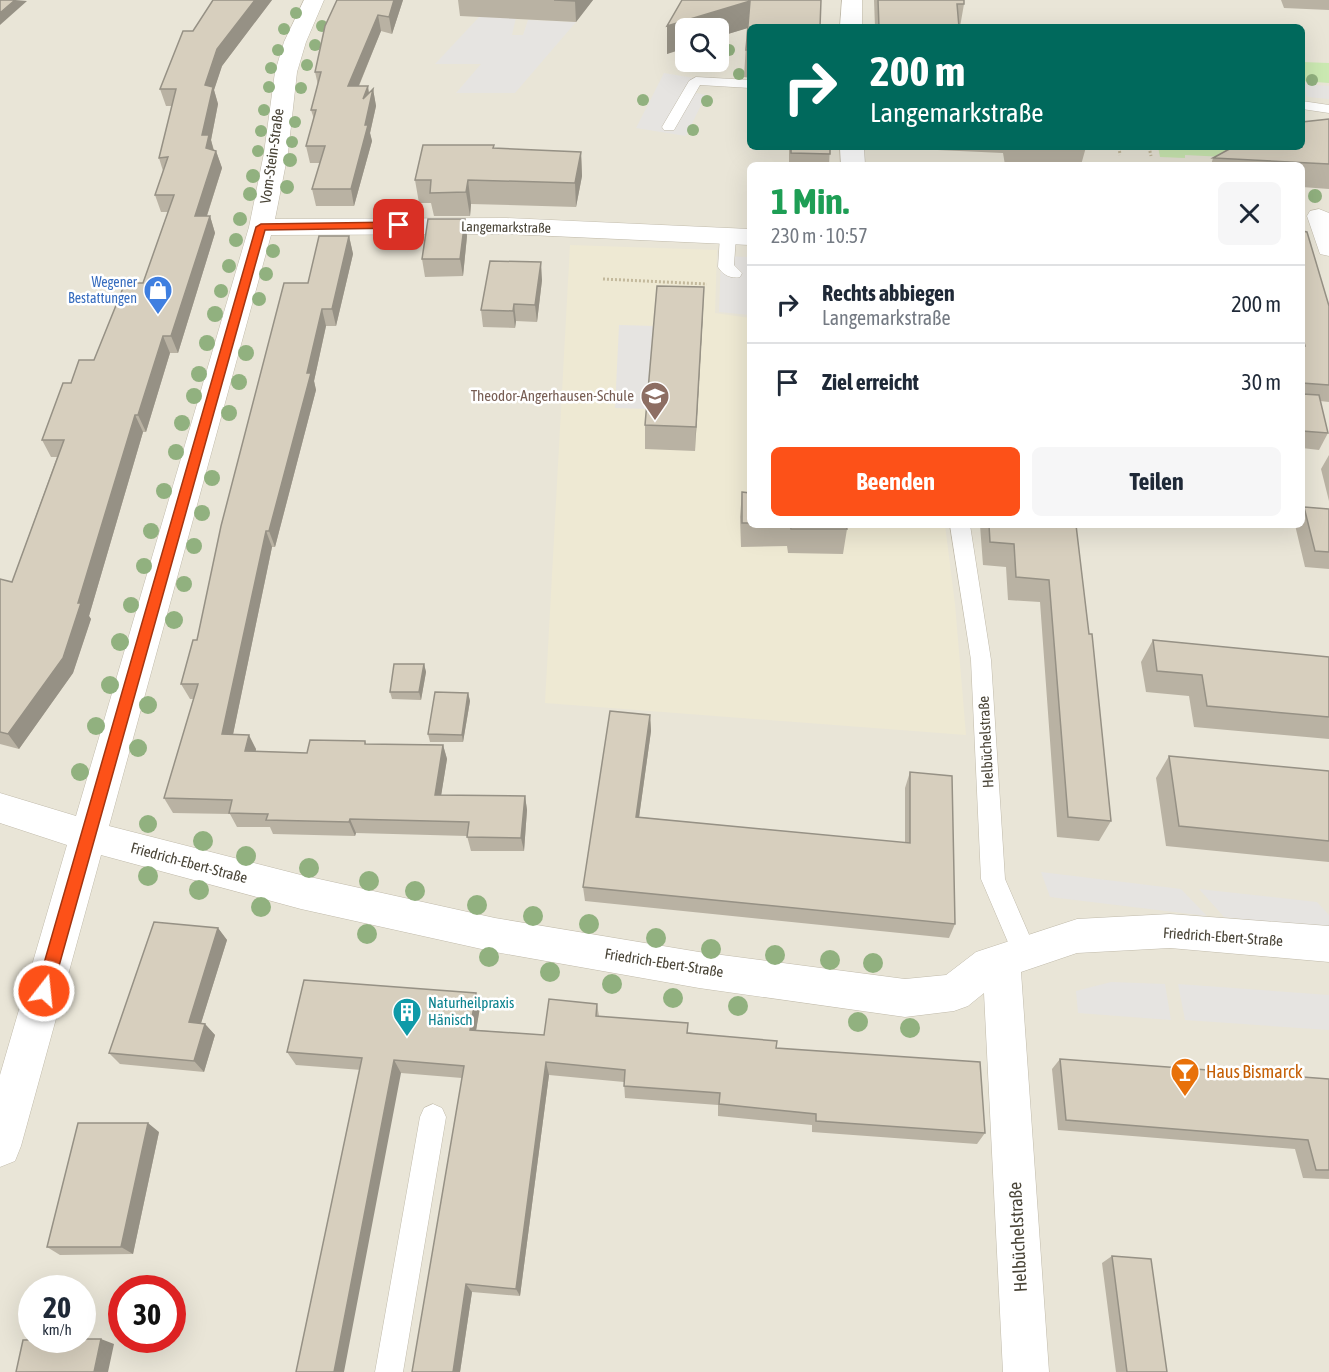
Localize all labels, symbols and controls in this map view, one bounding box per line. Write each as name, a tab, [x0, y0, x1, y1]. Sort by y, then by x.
map controls	[675, 18, 729, 72]
button: search	[675, 18, 729, 72]
text: 200 m	[870, 47, 965, 95]
icon: right	[771, 48, 849, 126]
text: Langemarkstraße	[870, 97, 1044, 128]
street label: Vom-Stein-Straße	[256, 107, 287, 205]
text: 1 Min.	[771, 180, 849, 222]
button: close	[1218, 182, 1281, 245]
pin	[373, 199, 424, 250]
icon: arrive	[382, 208, 415, 241]
street label: Langemarkstraße	[461, 218, 551, 236]
text: 230 m · 10:57	[771, 224, 868, 247]
place label: Wegener Bestattungen	[68, 274, 138, 306]
shop icon: Wegener Bestattungen	[142, 274, 174, 316]
text: Rechts abbiegen	[822, 280, 955, 306]
icon: right	[771, 288, 804, 321]
text: 200 m	[1231, 291, 1281, 317]
text: Langemarkstraße	[822, 306, 951, 329]
icon: arrive	[771, 366, 804, 399]
text: Ziel erreicht	[822, 369, 919, 395]
text: 30 m	[1241, 369, 1281, 395]
school or university icon: Theodor-Angerhausen-Schule	[639, 380, 671, 422]
place label: Theodor-Angerhausen-Schule	[471, 387, 634, 404]
button: Beenden	[771, 447, 1020, 516]
button: Teilen	[1032, 447, 1281, 516]
street label: Helbüchelstraße	[975, 695, 996, 788]
street label: Friedrich-Ebert-Straße	[129, 839, 250, 886]
street label: Friedrich-Ebert-Straße	[1163, 924, 1284, 949]
street label: Friedrich-Ebert-Straße	[603, 945, 725, 980]
position arrow	[12, 959, 76, 1023]
place label: Naturheilpraxis Hänisch	[428, 994, 514, 1028]
building icon: Naturheilpraxis Hänisch	[391, 996, 423, 1038]
bar icon: Haus Bismarck	[1169, 1056, 1201, 1098]
place label: Haus Bismarck	[1206, 1061, 1303, 1082]
street label: Helbüchelstraße	[1004, 1181, 1031, 1293]
speed limit sign: 30	[108, 1275, 186, 1353]
text: 20	[43, 1290, 71, 1324]
text: km/h	[42, 1321, 72, 1338]

